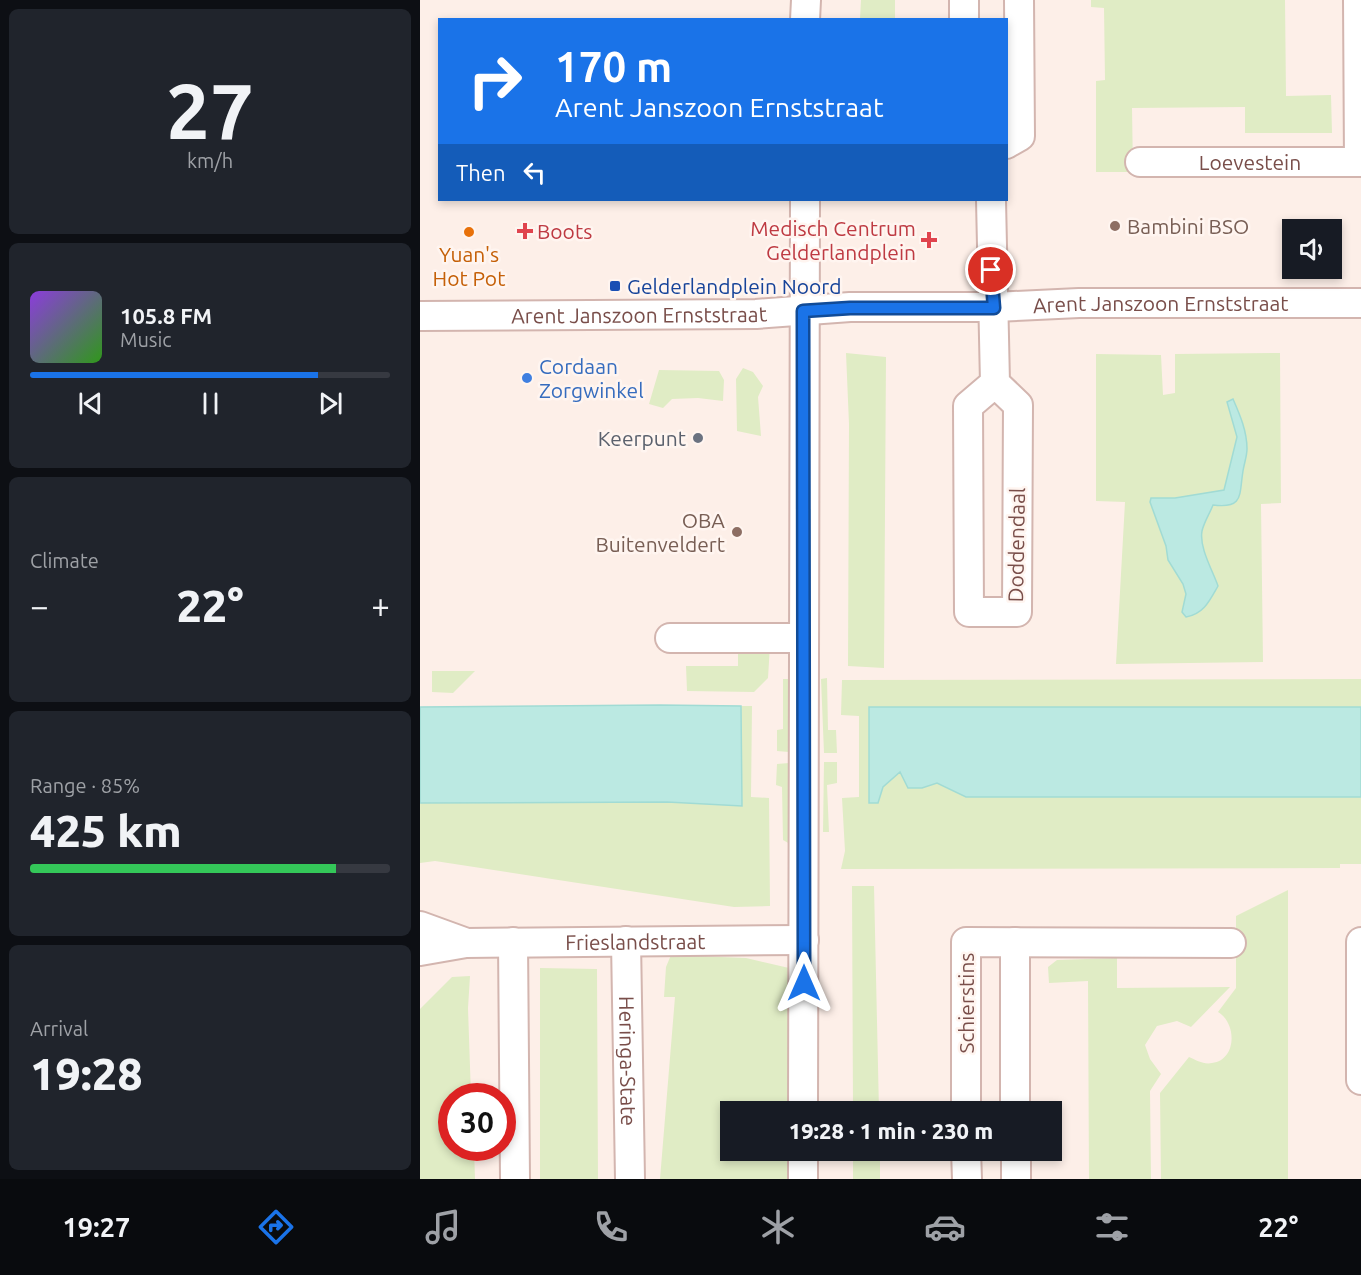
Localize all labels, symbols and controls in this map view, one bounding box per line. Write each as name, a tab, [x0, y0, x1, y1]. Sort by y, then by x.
icon: right	[456, 42, 534, 120]
text: 170 m	[555, 43, 672, 90]
text: 27	[166, 66, 254, 154]
text: Arent Janszoon Ernststraat	[555, 92, 884, 122]
text: km/h	[187, 149, 233, 172]
street label: Loevestein	[1199, 150, 1301, 174]
icon: left	[518, 156, 551, 189]
text: Then	[456, 160, 506, 185]
place label: Bambini BSO	[1127, 214, 1249, 238]
place label: Medisch Centrum Gelderlandplein	[750, 216, 916, 264]
place label: Boots	[537, 219, 592, 243]
marker: Bambini BSO	[1108, 219, 1122, 233]
map controls	[1282, 219, 1342, 279]
button: sound	[1282, 219, 1342, 279]
marker: Boots	[518, 224, 532, 238]
marker: Yuan's Hot Pot	[462, 225, 476, 239]
marker: Medisch Centrum Gelderlandplein	[920, 231, 938, 249]
place label: Yuan's Hot Pot	[433, 242, 505, 290]
pin	[965, 244, 1016, 295]
icon: arrive	[974, 253, 1007, 286]
place label: Gelderlandplein Noord	[627, 274, 842, 298]
marker: Gelderlandplein Noord	[608, 279, 622, 293]
street label: Arent Janszoon Ernststraat	[1032, 291, 1288, 317]
street label: Arent Janszoon Ernststraat	[511, 301, 768, 327]
text: 105.8 FM	[120, 303, 212, 328]
text: Music	[120, 328, 172, 351]
place label: Cordaan Zorgwinkel	[539, 354, 644, 402]
marker: Cordaan Zorgwinkel	[520, 371, 534, 385]
icon: previous	[74, 387, 107, 420]
icon: pause	[194, 387, 227, 420]
icon: next	[314, 387, 347, 420]
place label: Keerpunt	[598, 426, 686, 450]
marker: Keerpunt	[691, 431, 705, 445]
street label: Doddendaal	[1003, 487, 1029, 603]
place label: OBA Buitenveldert	[595, 508, 725, 556]
marker: OBA Buitenveldert	[730, 525, 744, 539]
text: Climate	[30, 549, 99, 572]
text: 22°	[176, 580, 244, 631]
text: −	[30, 587, 49, 624]
text: +	[371, 587, 390, 624]
text: Range · 85%	[30, 774, 140, 797]
text: 425 km	[30, 805, 182, 856]
street label: Frieslandstraat	[565, 929, 706, 954]
position arrow	[772, 951, 836, 1015]
street label: Schierstins	[954, 953, 978, 1054]
street label: Heringa-State	[615, 996, 641, 1126]
text: Arrival	[30, 1017, 88, 1040]
text: 19:28	[30, 1048, 143, 1099]
speed limit sign: 30	[438, 1083, 516, 1161]
text: 19:28 · 1 min · 230 m	[789, 1118, 993, 1143]
icon: directions	[255, 1206, 297, 1248]
icon: music	[422, 1206, 464, 1248]
icon: phone	[590, 1206, 632, 1248]
icon: climate	[757, 1206, 799, 1248]
icon: car	[924, 1206, 966, 1248]
icon: filters	[1091, 1206, 1133, 1248]
text: 19:27	[63, 1212, 130, 1242]
text: 22°	[1258, 1212, 1298, 1242]

